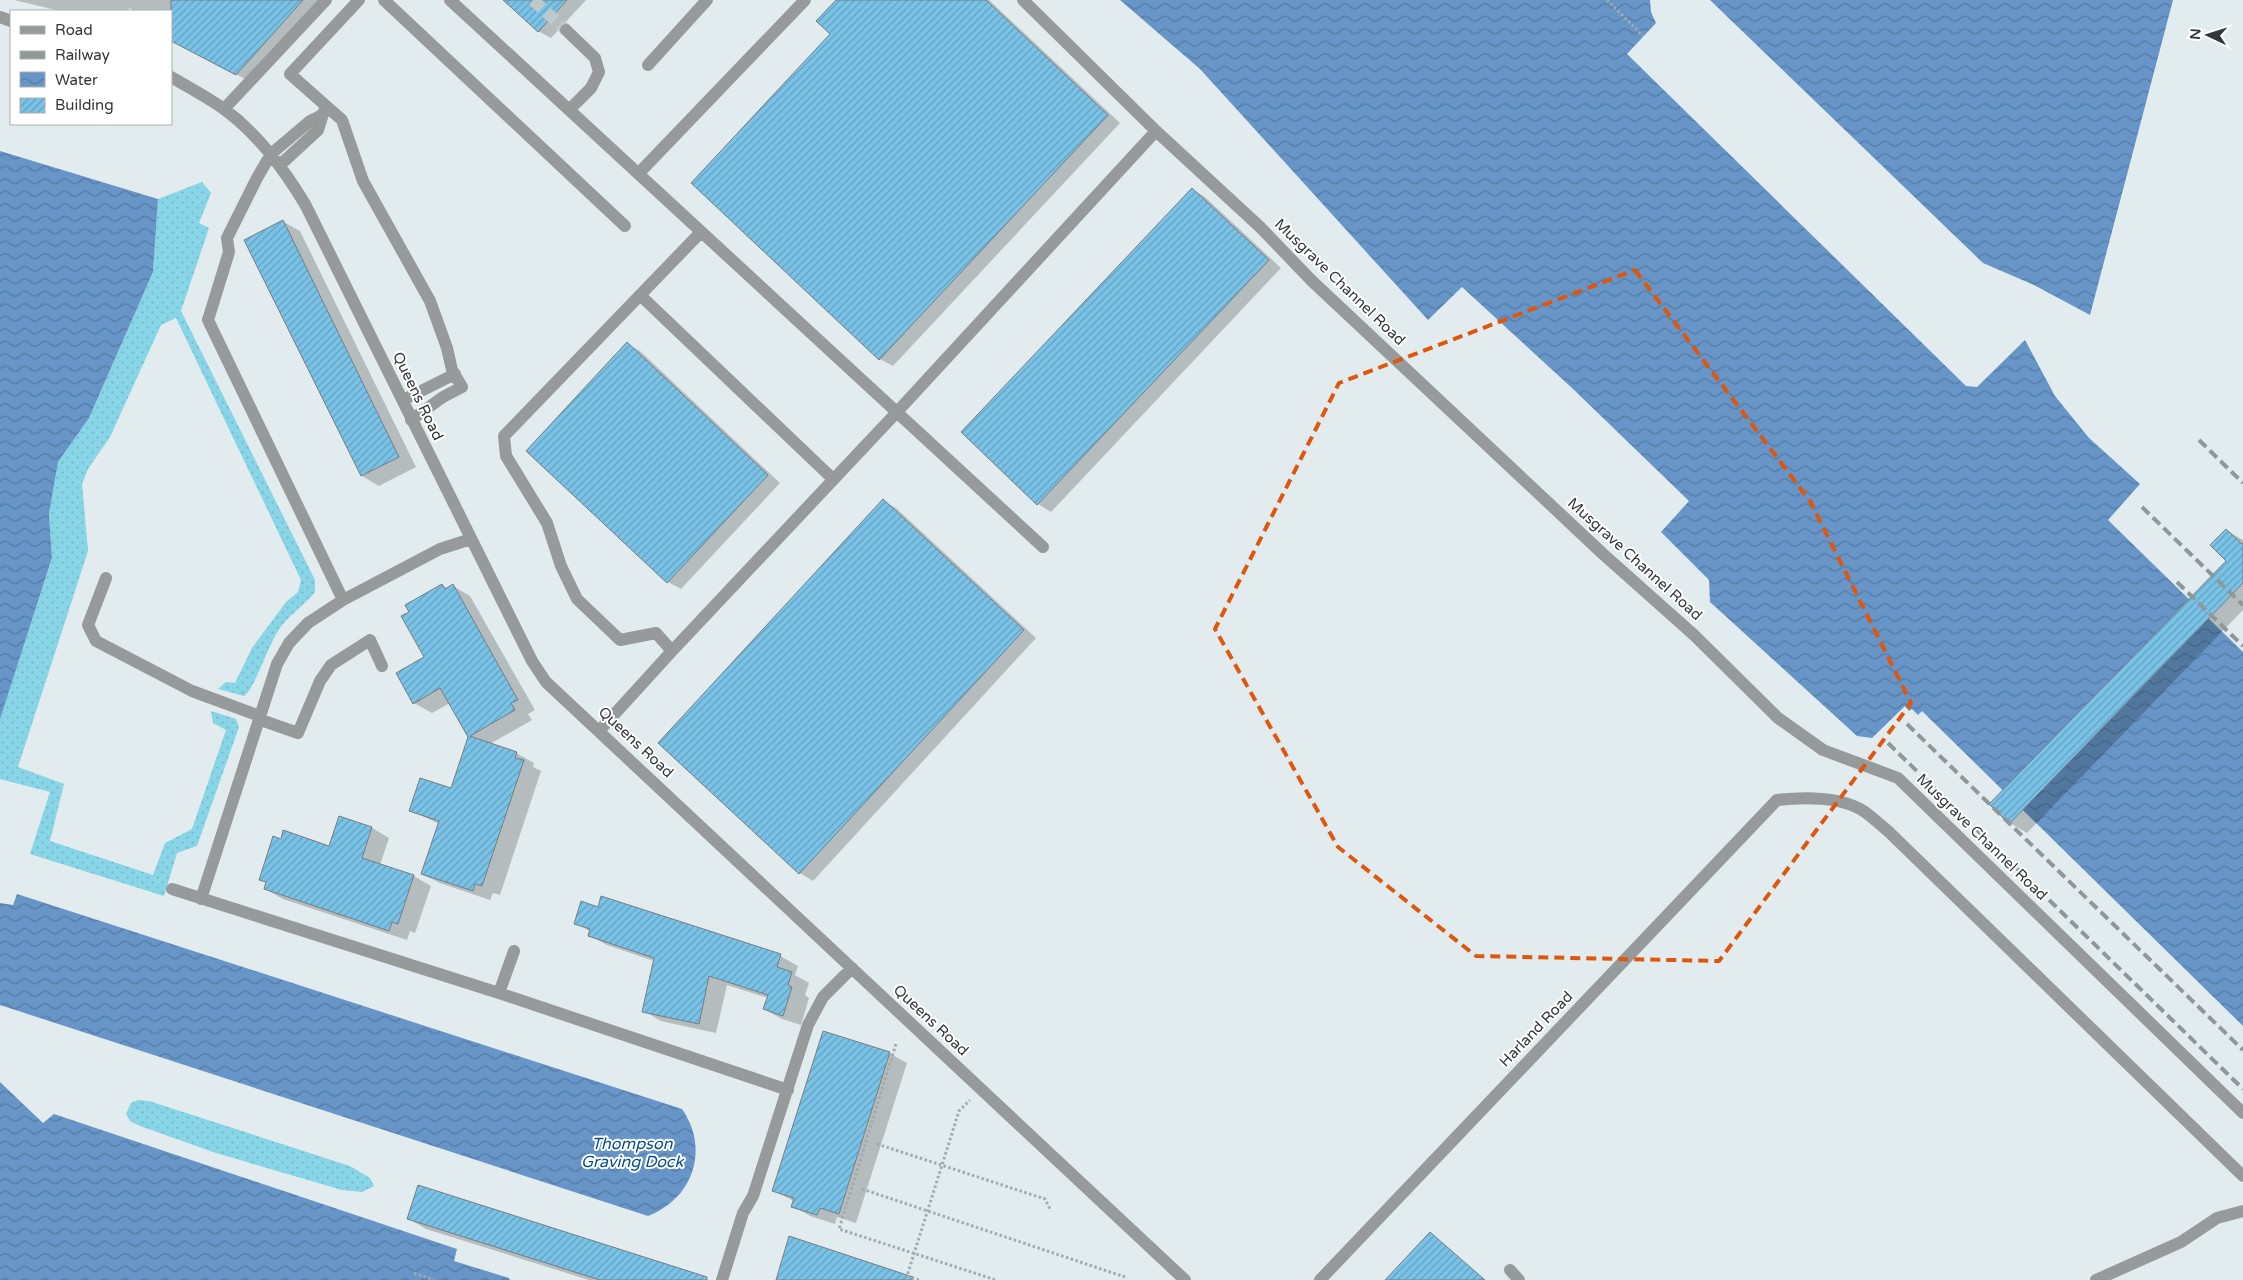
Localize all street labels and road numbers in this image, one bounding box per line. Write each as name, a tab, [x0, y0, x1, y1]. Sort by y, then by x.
street label: Musgrave Channel Road	[1271, 215, 1409, 349]
street label: Queens Road	[389, 349, 447, 443]
street label: Musgrave Channel Road	[1564, 494, 1706, 624]
street label: Queens Road	[595, 703, 677, 781]
street label: Musgrave Channel Road	[1913, 770, 2051, 904]
street label: Queens Road	[890, 981, 972, 1059]
street label: Harland Road	[1496, 988, 1576, 1070]

